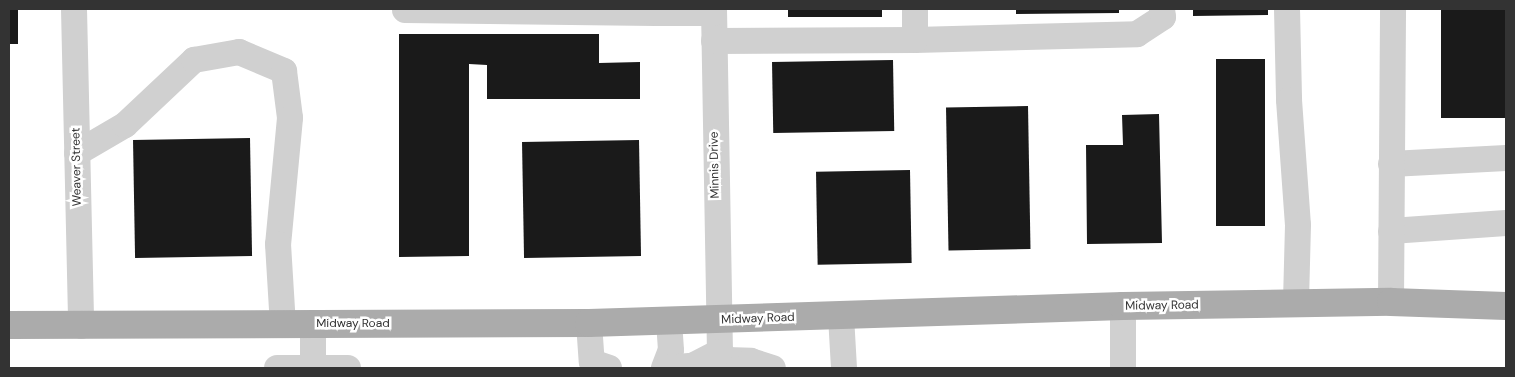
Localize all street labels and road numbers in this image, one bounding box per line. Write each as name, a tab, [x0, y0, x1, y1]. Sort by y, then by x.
street label: Weaver Street	[69, 128, 85, 206]
street label: Minnis Drive	[707, 131, 723, 199]
street label: Midway Road	[1125, 298, 1199, 314]
street label: Midway Road	[721, 311, 795, 327]
street label: Midway Road	[316, 317, 390, 331]

